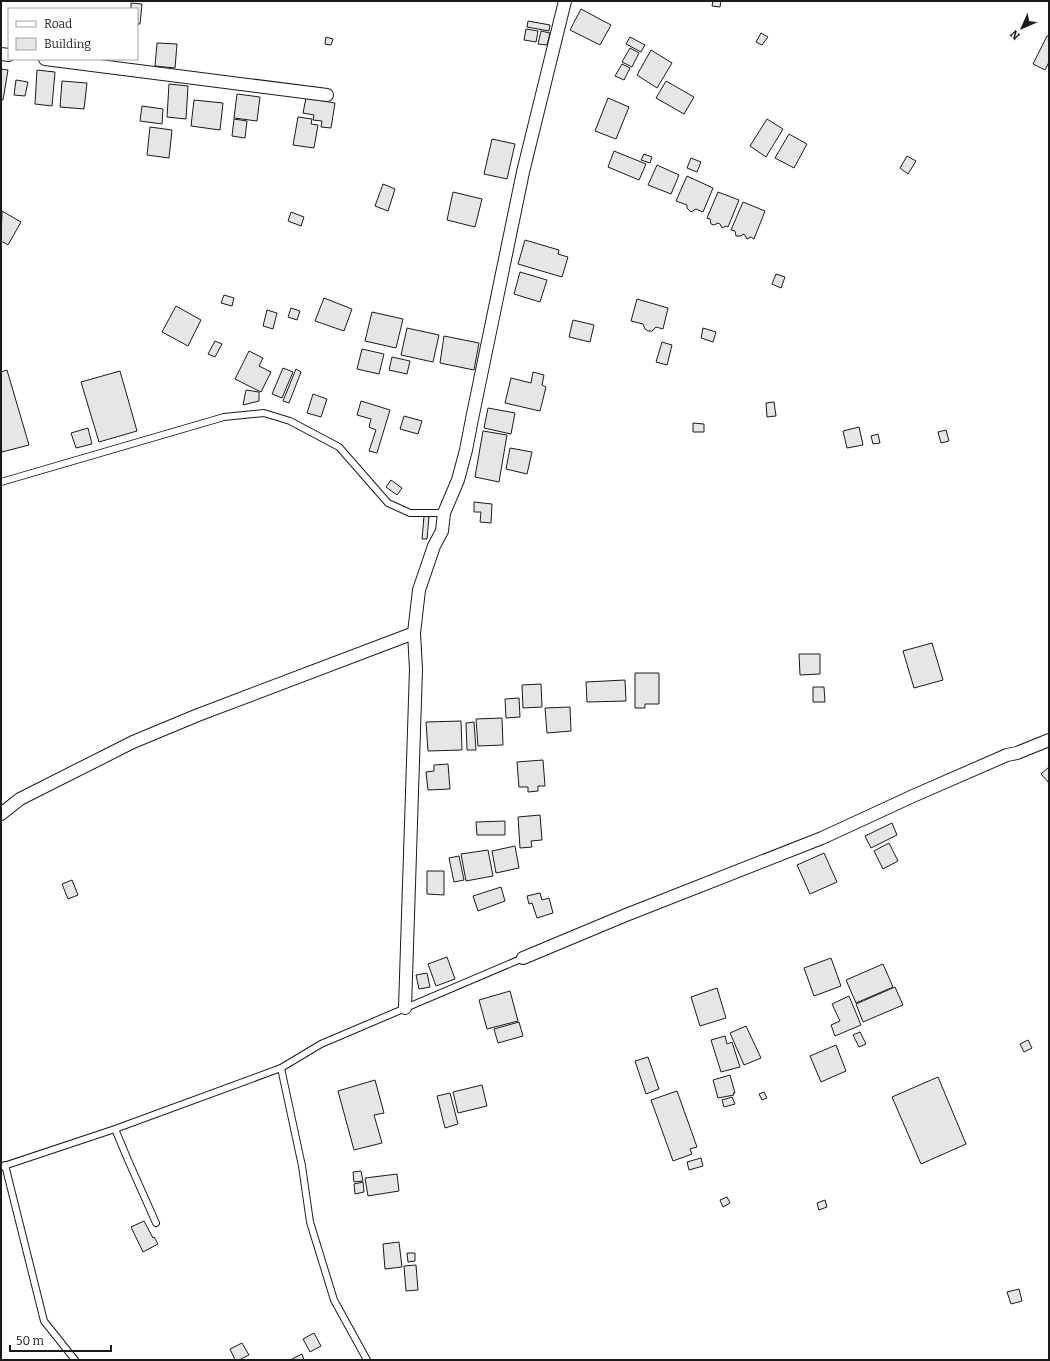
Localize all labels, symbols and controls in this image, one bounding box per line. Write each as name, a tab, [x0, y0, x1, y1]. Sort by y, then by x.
legend	[8, 8, 138, 60]
north arrow	[1002, 8, 1042, 48]
text: Road	[44, 17, 72, 31]
text: N	[1007, 27, 1023, 42]
text: Building	[44, 37, 91, 51]
scale bar	[10, 1327, 111, 1353]
text: 50 m	[16, 1334, 45, 1348]

